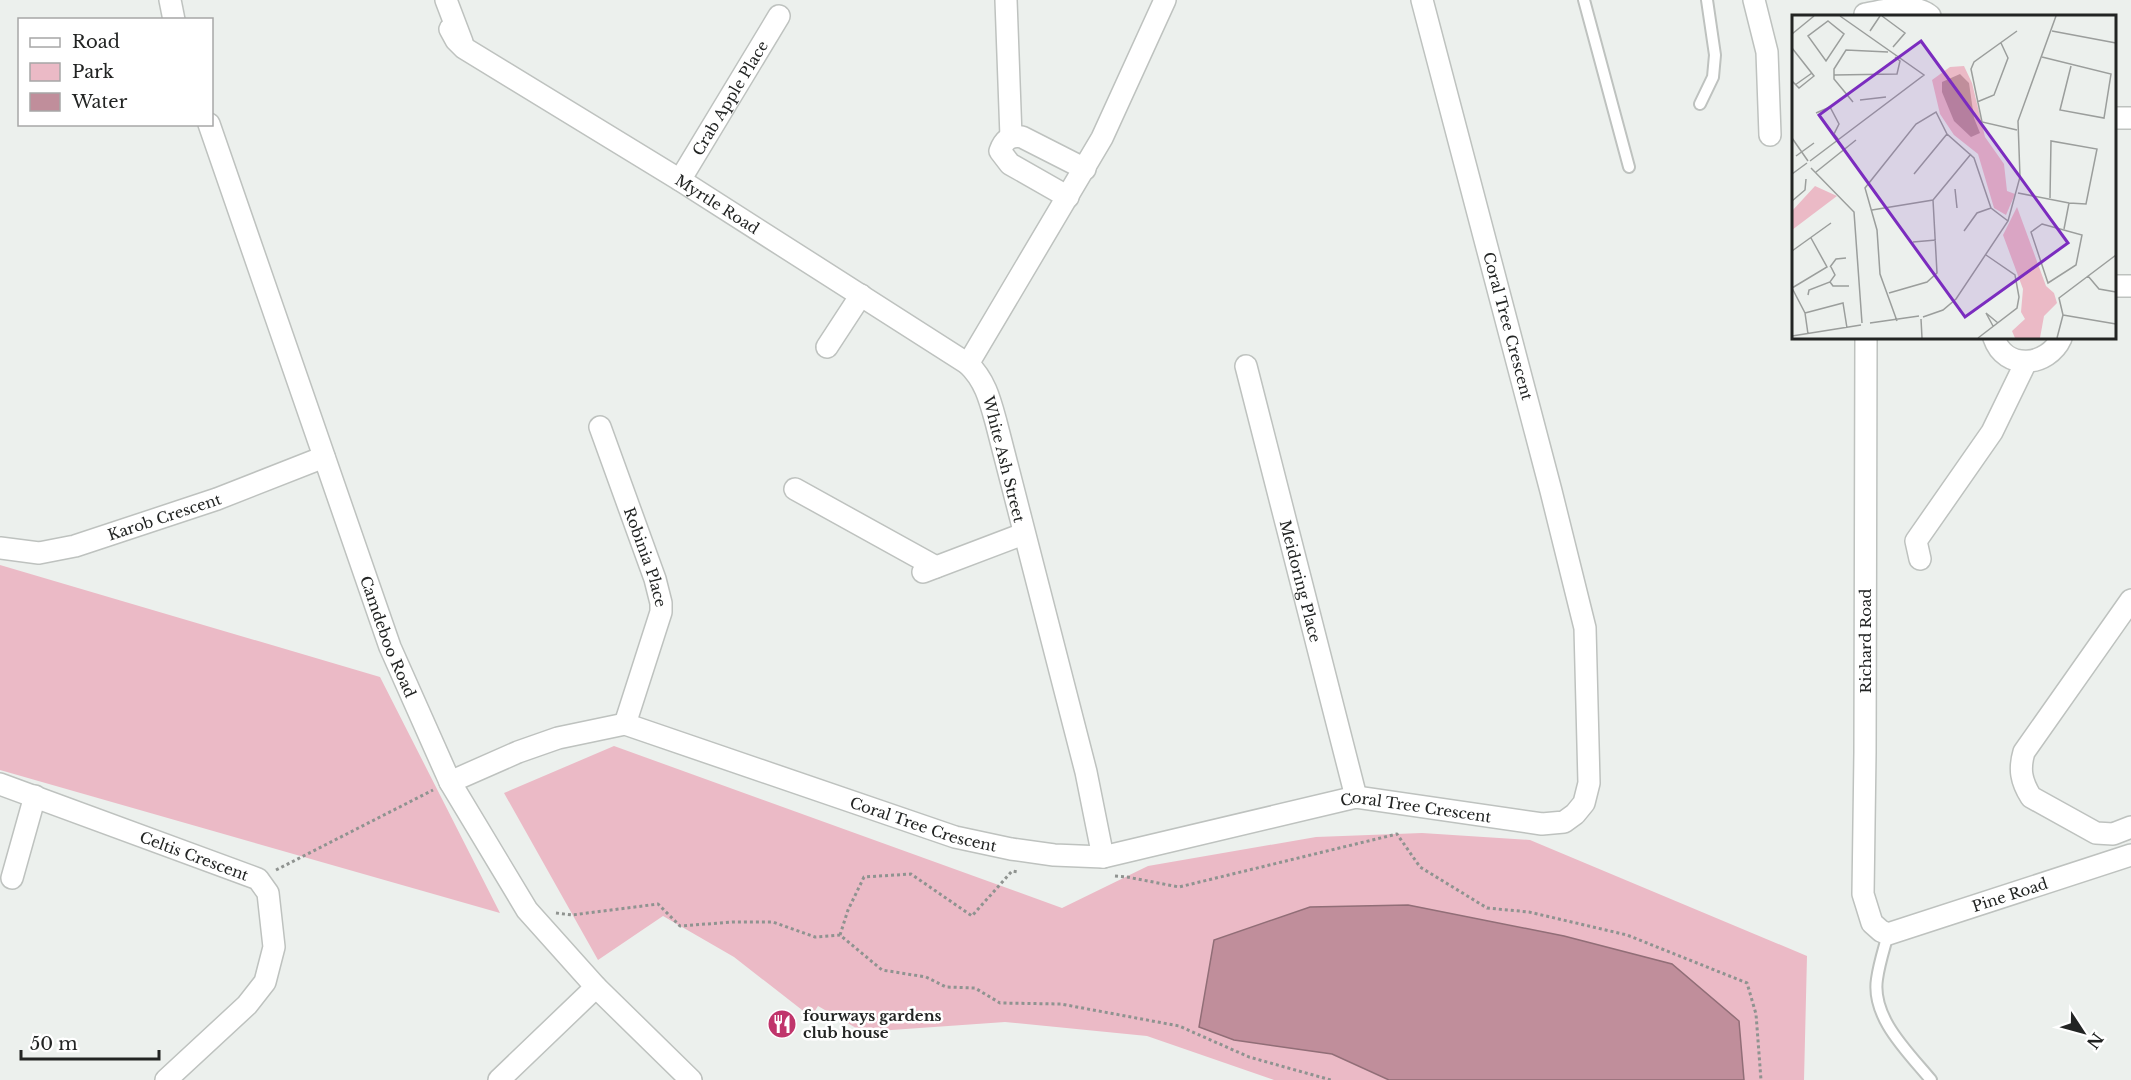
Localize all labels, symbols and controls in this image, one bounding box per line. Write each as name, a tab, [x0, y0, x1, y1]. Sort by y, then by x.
inset map	[1792, 15, 2116, 339]
legend	[18, 18, 213, 126]
text: Road	[72, 31, 120, 53]
street label: Crab Apple Place	[688, 37, 772, 159]
text: Park	[72, 61, 114, 83]
text: Water	[71, 91, 128, 113]
street label: Myrtle Road	[672, 170, 763, 238]
street label: Coral Tree Crescent	[1479, 250, 1537, 402]
street label: White Ash Street	[979, 393, 1029, 524]
street label: Karob Crescent	[105, 489, 224, 544]
street label: Robinia Place	[620, 504, 671, 609]
street label: Meidoring Place	[1276, 518, 1326, 644]
street label: Camdeboo Road	[357, 573, 421, 700]
street label: Richard Road	[1856, 589, 1875, 693]
street label: Coral Tree Crescent	[1338, 787, 1493, 826]
street label: Coral Tree Crescent	[848, 792, 999, 855]
street label: Celtis Crescent	[137, 827, 252, 884]
street label: Pine Road	[1969, 873, 2050, 916]
north arrow	[2053, 1002, 2113, 1062]
place label: fourways gardens club house	[803, 1006, 942, 1042]
restaurant icon: fourways gardens club house	[766, 1008, 798, 1040]
scale bar	[21, 1023, 159, 1061]
text: N	[2083, 1029, 2108, 1053]
text: 50 m	[30, 1033, 78, 1055]

